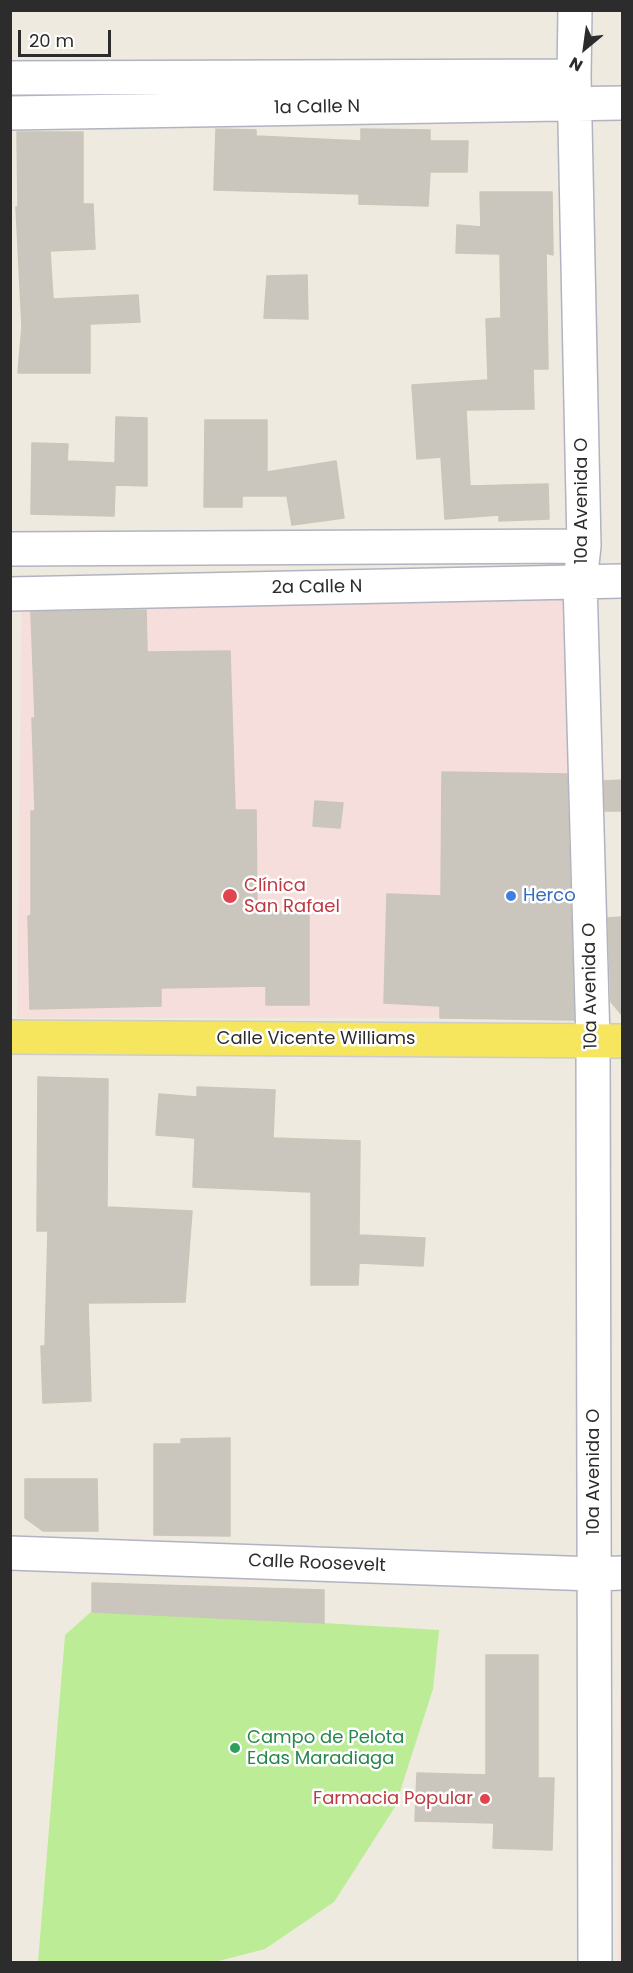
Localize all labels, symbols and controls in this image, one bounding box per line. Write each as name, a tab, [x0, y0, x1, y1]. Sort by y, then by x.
scale bar	[21, 18, 114, 56]
north arrow	[555, 18, 615, 78]
text: 20 m	[29, 28, 74, 53]
text: N	[565, 51, 587, 77]
street label: 1a Calle N	[274, 96, 360, 120]
street label: 10a Avenida O	[571, 438, 593, 564]
street label: 2a Calle N	[271, 576, 363, 600]
place label: Clínica San Rafael	[244, 875, 340, 918]
place label: Herco	[523, 885, 576, 907]
marker: Clínica San Rafael	[221, 887, 239, 905]
marker: Herco	[504, 889, 518, 903]
street label: 10a Avenida O	[579, 922, 603, 1050]
street label: Calle Vicente Williams	[217, 1028, 415, 1050]
street label: 10a Avenida O	[583, 1409, 605, 1535]
street label: Calle Roosevelt	[248, 1551, 386, 1577]
place label: Campo de Pelota Edas Maradiaga	[247, 1727, 404, 1770]
marker: Campo de Pelota Edas Maradiaga	[228, 1741, 242, 1755]
place label: Farmacia Popular	[313, 1788, 473, 1810]
marker: Farmacia Popular	[478, 1792, 492, 1806]

